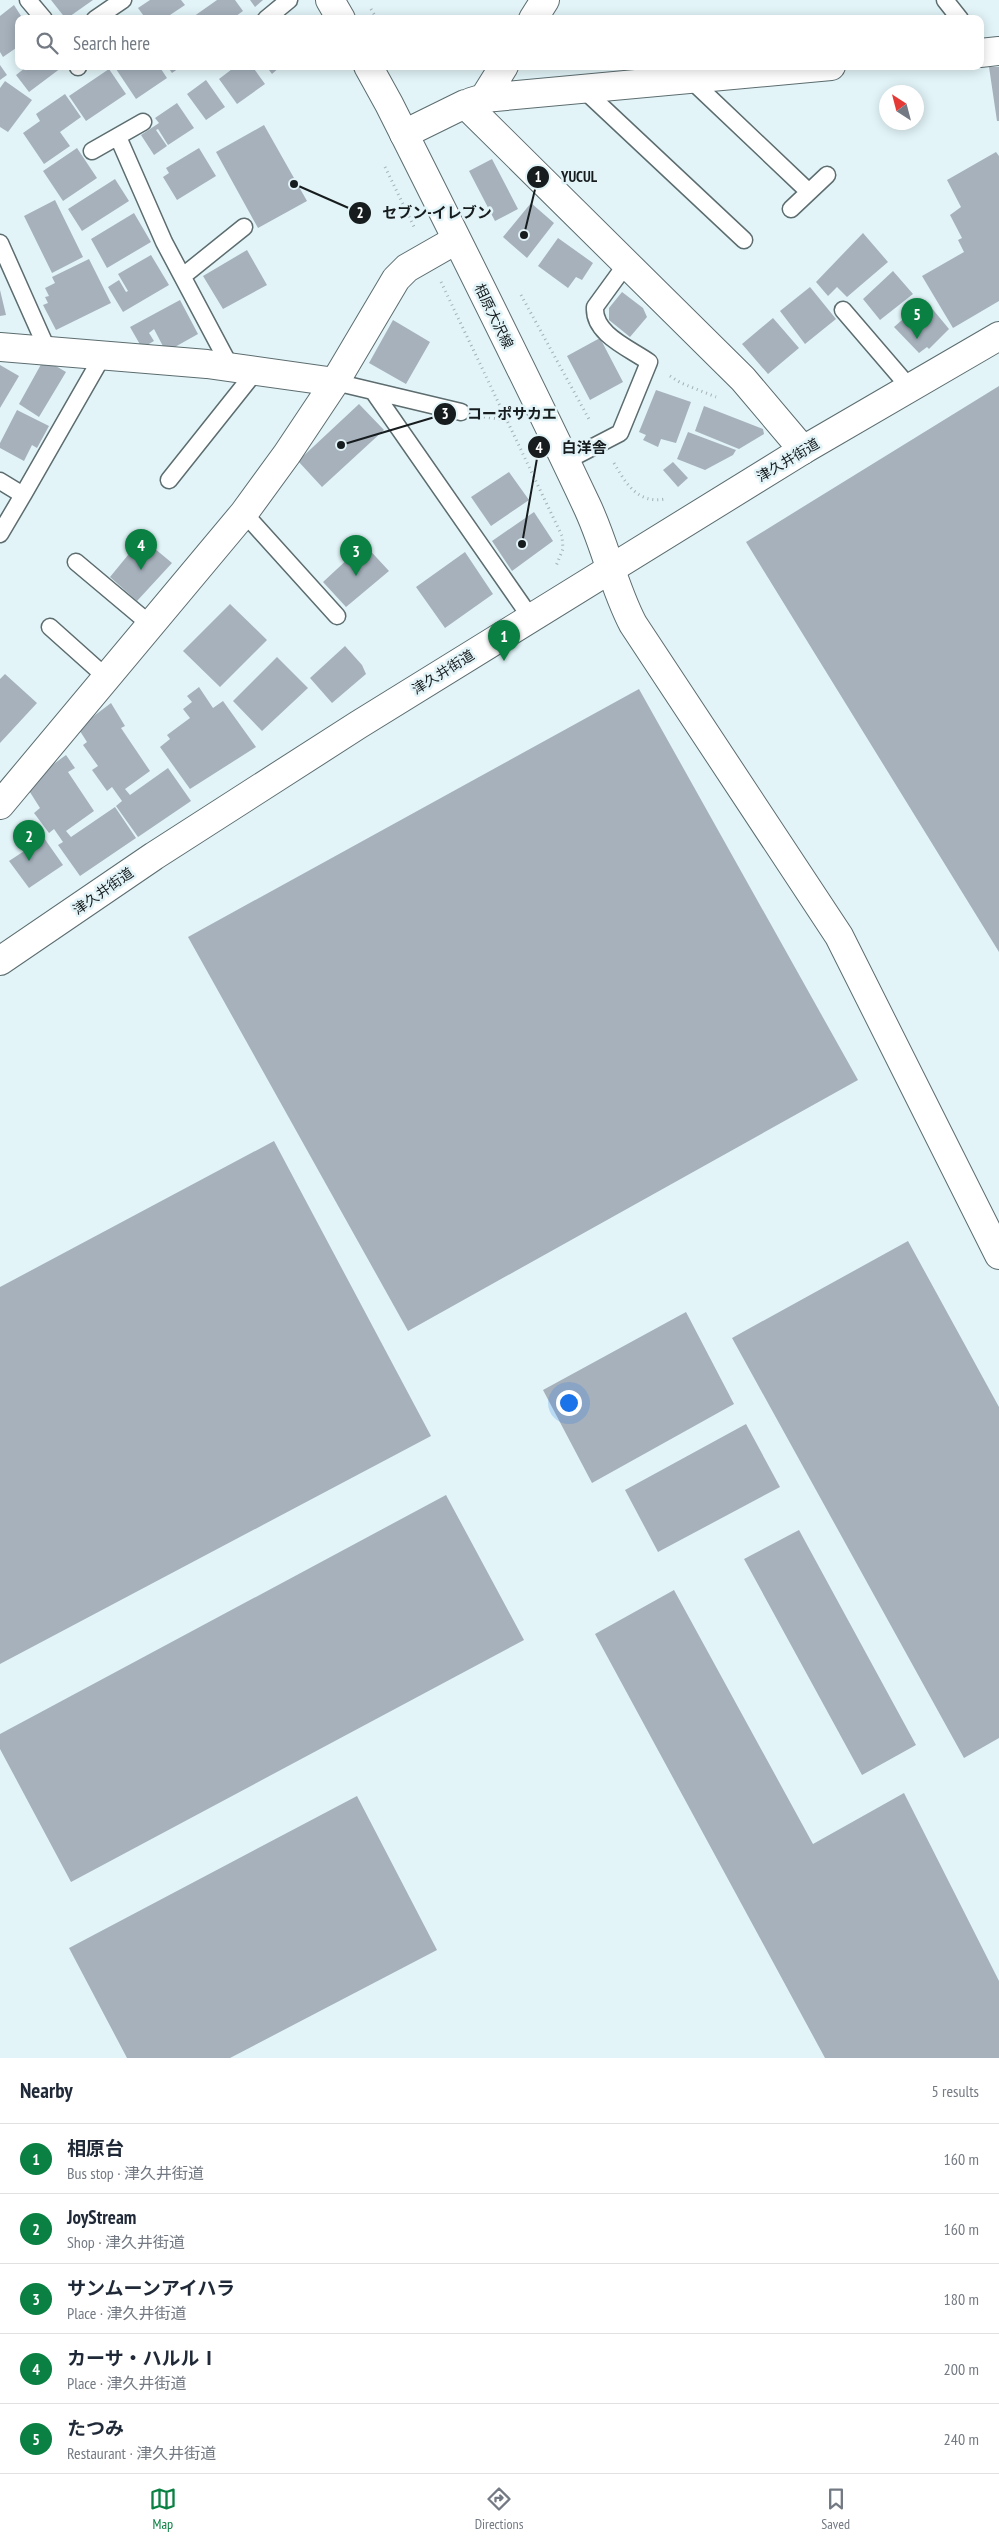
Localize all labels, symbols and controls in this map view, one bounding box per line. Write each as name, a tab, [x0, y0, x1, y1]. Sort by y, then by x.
search box	[15, 15, 984, 70]
icon: search	[33, 29, 61, 57]
text: Search here	[73, 31, 150, 55]
north arrow	[879, 85, 924, 130]
callout: YUCUL	[526, 162, 607, 192]
text: 1	[534, 167, 542, 186]
text: YUCUL	[560, 167, 598, 186]
callout: セブン-イレブン	[347, 198, 502, 228]
text: 2	[356, 203, 364, 222]
text: セブン-イレブン	[382, 203, 492, 222]
street label: 相原大沢線	[471, 281, 517, 351]
pin: 5	[901, 298, 933, 339]
callout: コーポサカエ	[432, 399, 567, 429]
text: 3	[441, 404, 449, 423]
text: コーポサカエ	[467, 404, 557, 423]
callout: 白洋舎	[526, 432, 616, 462]
street label: 津久井街道	[753, 434, 823, 486]
text: 4	[535, 438, 543, 457]
text: 白洋舎	[561, 438, 607, 457]
pin: 4	[125, 529, 157, 570]
pin: 3	[340, 535, 372, 576]
pin: 1	[488, 620, 520, 661]
street label: 津久井街道	[409, 646, 477, 698]
pin: 2	[13, 820, 45, 861]
street label: 津久井街道	[69, 864, 137, 918]
your location	[556, 1390, 582, 1416]
text: Nearby	[20, 2077, 73, 2104]
text: 5 results	[932, 2081, 979, 2101]
text: 相原台	[67, 2136, 124, 2160]
text: 1	[32, 2149, 40, 2169]
text: 160 m	[944, 2149, 979, 2169]
text: Bus stop · 津久井街道	[67, 2163, 204, 2183]
text: JoyStream	[67, 2205, 136, 2229]
text: 2	[32, 2219, 40, 2239]
text: 160 m	[944, 2219, 979, 2239]
text: Shop · 津久井街道	[67, 2232, 185, 2252]
text: サンムーンアイハラ	[67, 2276, 235, 2300]
text: 3	[32, 2289, 40, 2309]
text: 180 m	[944, 2289, 979, 2309]
text: Place · 津久井街道	[67, 2303, 187, 2323]
text: カーサ・ハルルⅠ	[67, 2346, 219, 2370]
text: 4	[32, 2359, 40, 2379]
text: 200 m	[944, 2359, 979, 2379]
text: Place · 津久井街道	[67, 2373, 187, 2393]
text: たつみ	[67, 2416, 124, 2440]
text: 5	[32, 2429, 40, 2449]
text: 240 m	[944, 2429, 979, 2449]
text: Restaurant · 津久井街道	[67, 2443, 216, 2463]
tab: Map	[149, 2485, 177, 2533]
tab: Directions	[475, 2485, 523, 2533]
tab: Saved	[821, 2485, 850, 2533]

